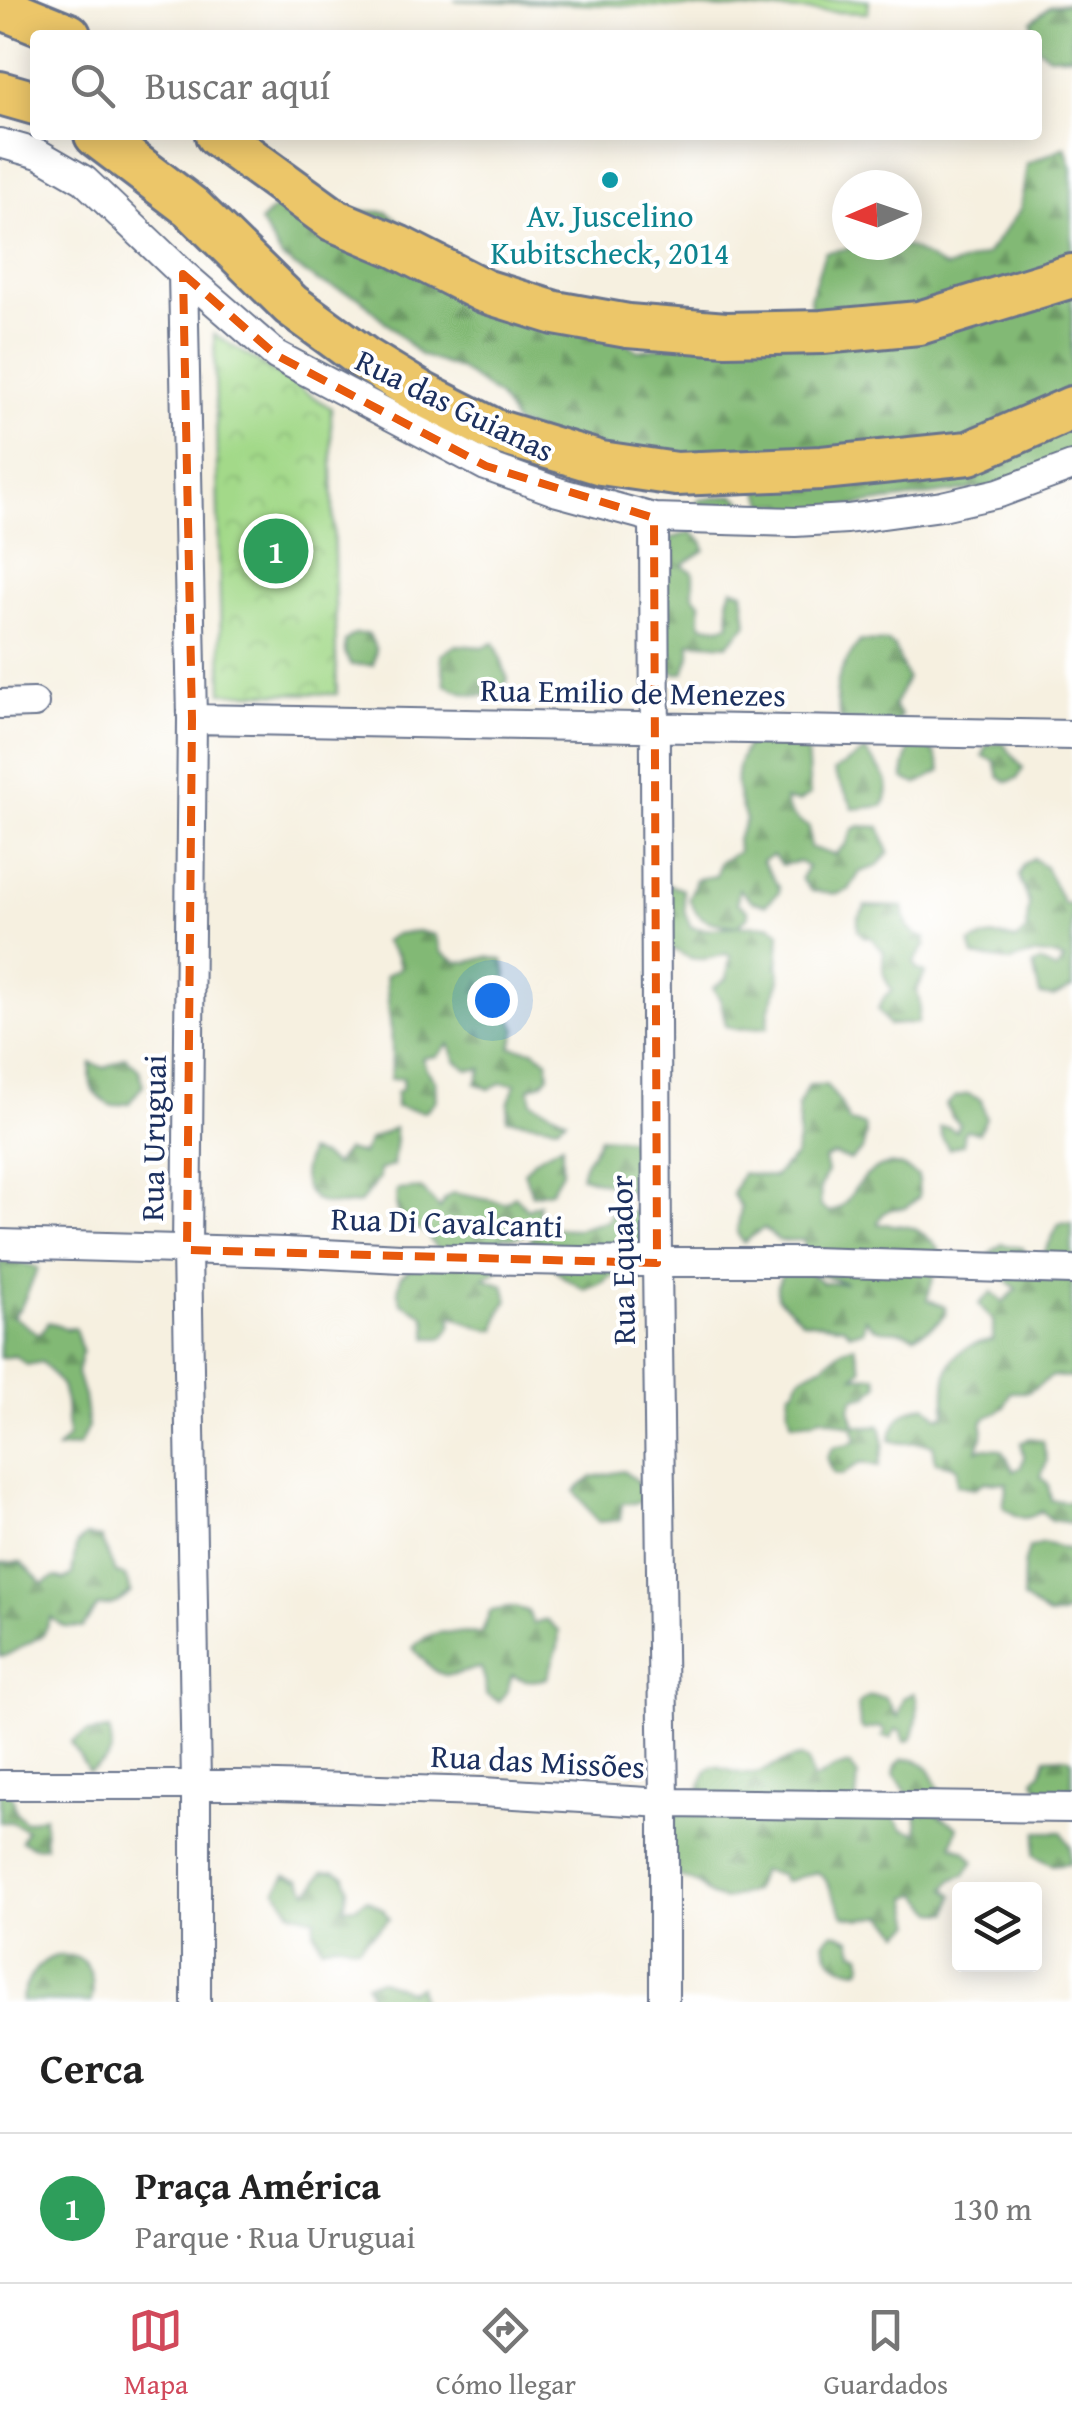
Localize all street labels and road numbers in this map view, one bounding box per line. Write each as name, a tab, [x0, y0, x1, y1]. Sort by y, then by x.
street label: Rua das Guianas	[348, 337, 562, 473]
street label: Rua Emilio de Menezes	[480, 666, 786, 718]
street label: Rua Uruguai	[128, 1054, 178, 1222]
street label: Rua Equador	[597, 1175, 647, 1345]
street label: Rua Di Cavalcanti	[330, 1194, 564, 1250]
street label: Rua das Missões	[430, 1732, 646, 1790]

